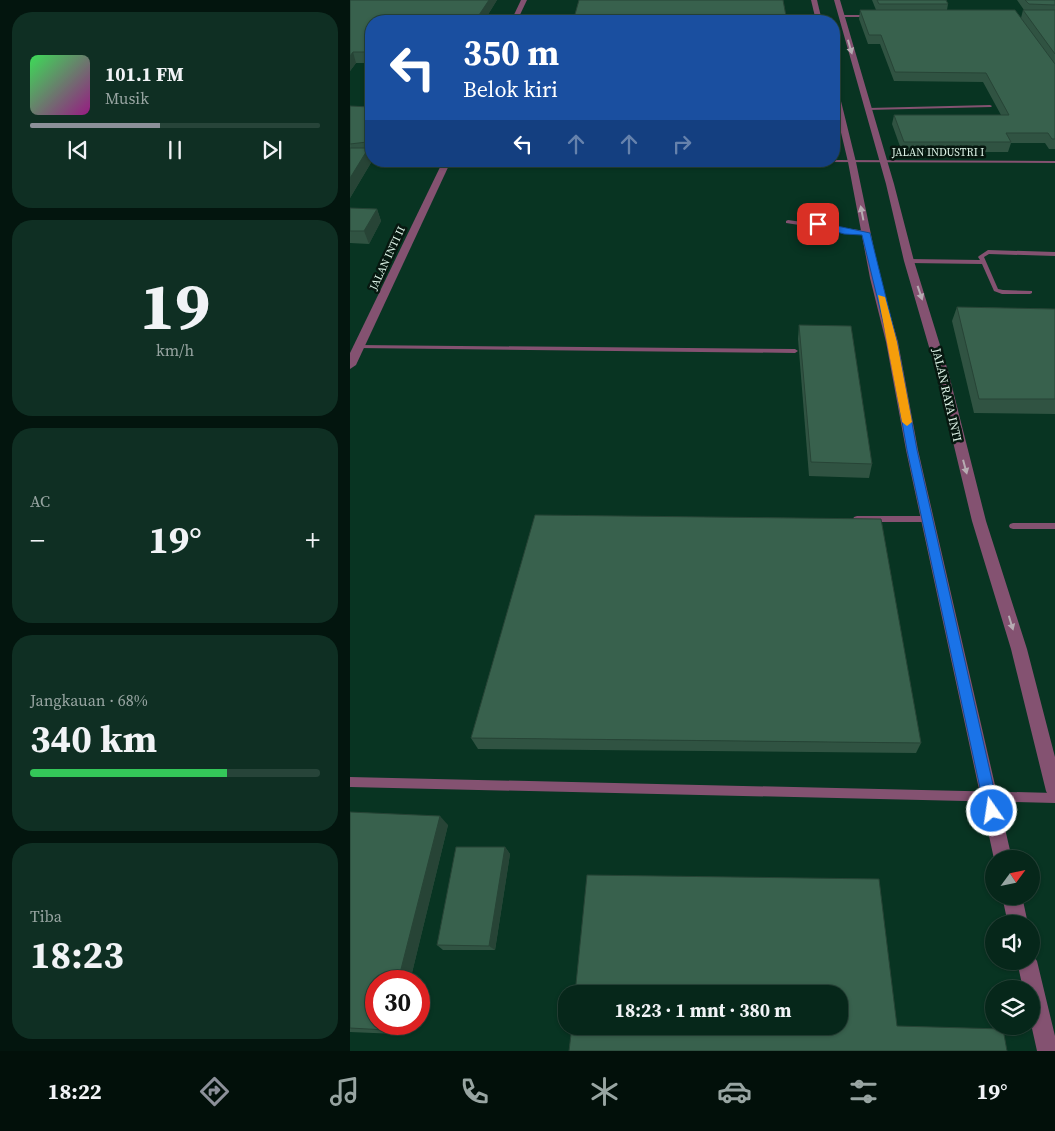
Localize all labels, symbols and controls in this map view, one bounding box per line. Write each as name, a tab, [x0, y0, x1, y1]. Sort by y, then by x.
text: 350 m	[463, 29, 559, 77]
icon: left	[380, 35, 445, 100]
one-way arrow	[847, 40, 855, 55]
text: 101.1 FM	[105, 61, 184, 87]
text: Belok kiri	[463, 74, 558, 104]
text: Musik	[105, 87, 149, 109]
icon: left	[509, 130, 537, 158]
icon: ahead	[562, 130, 590, 158]
icon: ahead	[615, 130, 643, 158]
icon: right	[668, 130, 696, 158]
icon: previous	[64, 136, 92, 164]
icon: pause	[161, 136, 189, 164]
icon: next	[258, 136, 286, 164]
street label: JALAN INDUSTRI I	[891, 145, 984, 160]
pin	[797, 203, 839, 245]
one-way arrow	[858, 205, 866, 221]
icon: arrive	[804, 210, 832, 238]
street label: JALAN INTI II	[366, 224, 409, 293]
text: 19	[140, 262, 210, 351]
one-way arrow	[917, 286, 924, 301]
text: km/h	[156, 339, 194, 361]
street label: JALAN RAYA INTI	[928, 346, 966, 443]
one-way arrow	[961, 460, 969, 475]
text: AC	[30, 490, 50, 512]
text: 19°	[148, 514, 202, 566]
text: −	[30, 521, 45, 559]
text: +	[305, 521, 320, 559]
one-way arrow	[1008, 616, 1016, 631]
text: Jangkauan · 68%	[30, 689, 148, 711]
text: 340 km	[30, 713, 157, 765]
position arrow	[965, 784, 1017, 836]
north arrow	[985, 850, 1040, 905]
map controls	[985, 850, 1040, 1035]
text: Tiba	[30, 905, 62, 927]
button: sound	[985, 915, 1040, 970]
text: 18:23	[30, 929, 124, 981]
speed limit sign: 30	[365, 970, 430, 1035]
button: layers	[985, 980, 1040, 1035]
text: 18:23 · 1 mnt · 380 m	[615, 997, 791, 1023]
icon: directions	[197, 1074, 232, 1109]
icon: music	[327, 1074, 362, 1109]
icon: phone	[457, 1074, 492, 1109]
icon: climate	[587, 1074, 622, 1109]
icon: car	[717, 1074, 752, 1109]
icon: filters	[846, 1074, 881, 1109]
text: 18:22	[47, 1076, 102, 1106]
text: 19°	[976, 1076, 1008, 1106]

